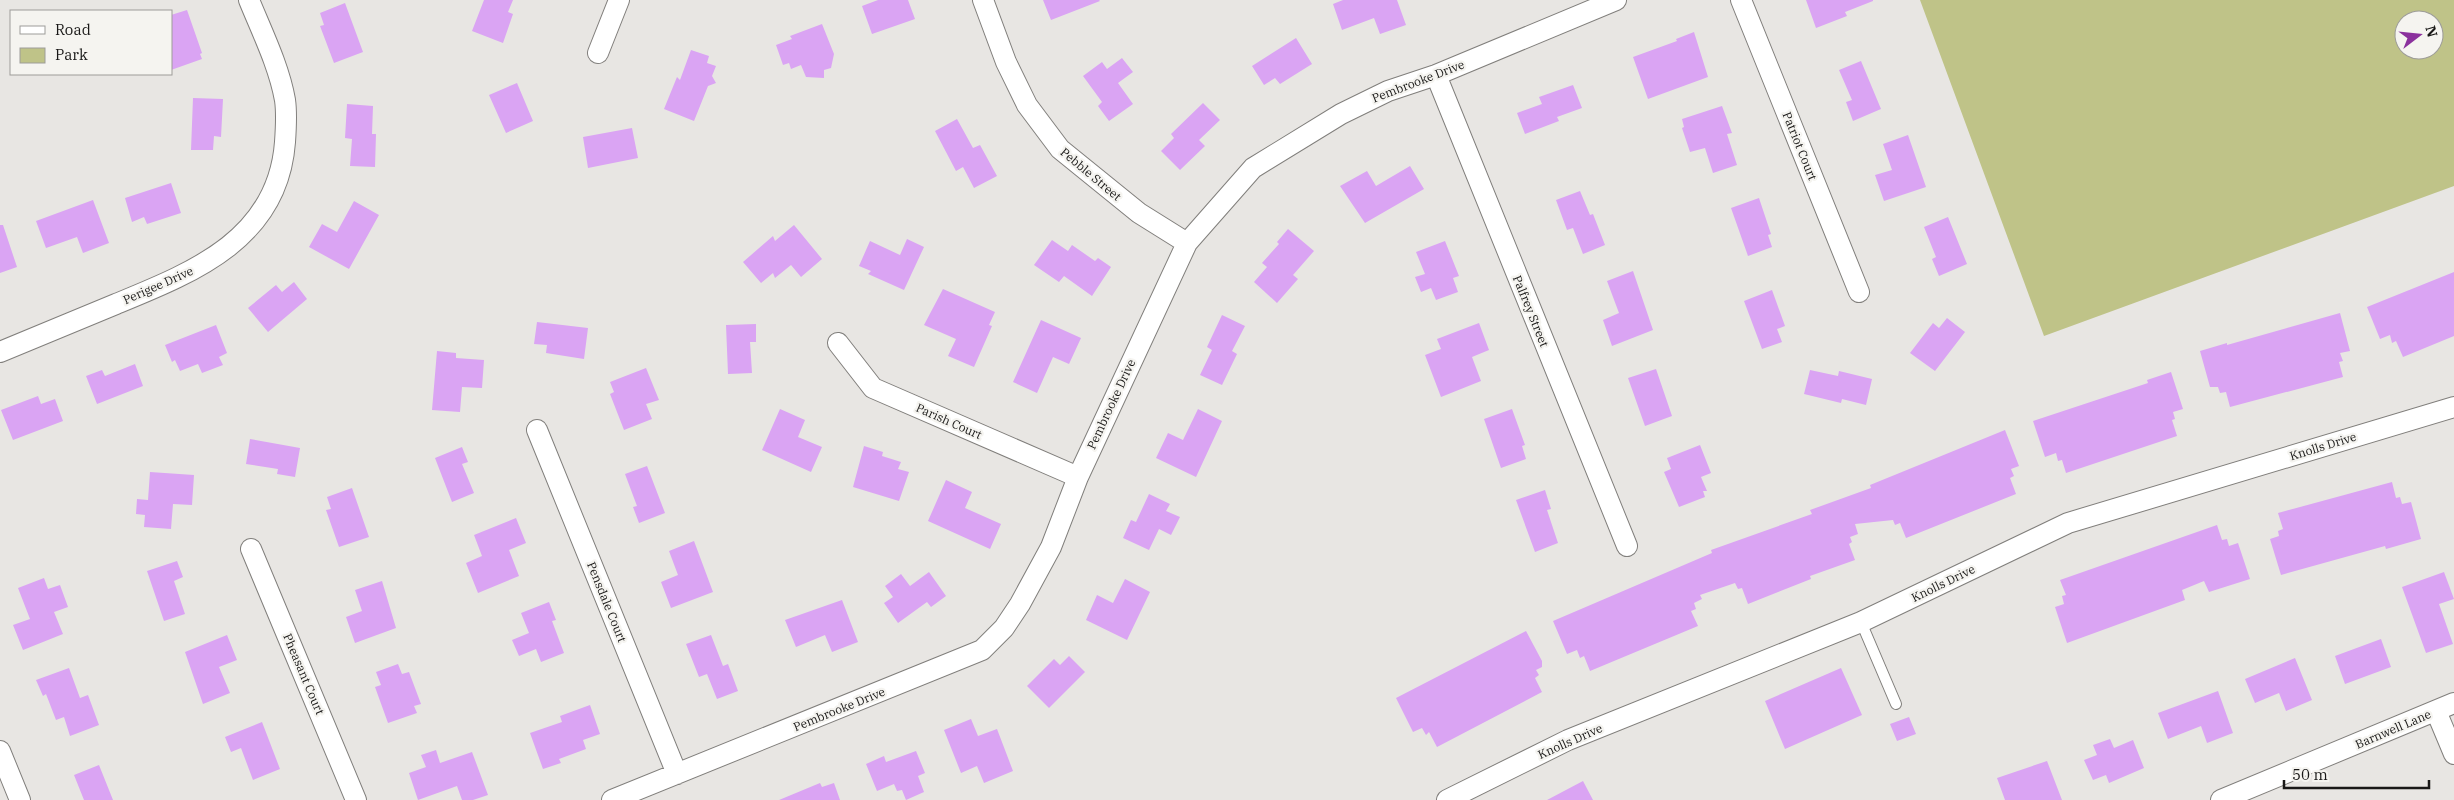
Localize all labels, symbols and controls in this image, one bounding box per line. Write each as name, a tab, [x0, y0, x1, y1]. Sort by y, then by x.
legend	[10, 10, 172, 75]
north arrow	[2394, 10, 2444, 60]
text: Road	[55, 20, 91, 39]
text: N	[2421, 24, 2442, 39]
text: Park	[55, 45, 88, 64]
street label: Pembrooke Drive	[1370, 57, 1466, 105]
street label: Patriot Court	[1779, 110, 1821, 182]
street label: Pebble Street	[1058, 144, 1124, 204]
street label: Perigee Drive	[121, 263, 195, 307]
street label: Palfrey Street	[1510, 273, 1552, 349]
street label: Pembrooke Drive	[1084, 357, 1138, 451]
street label: Parish Court	[914, 400, 984, 442]
street label: Knolls Drive	[2288, 429, 2358, 463]
street label: Pensdale Court	[584, 560, 630, 644]
street label: Knolls Drive	[1909, 561, 1977, 605]
street label: Pheasant Court	[280, 631, 328, 717]
street label: Pembrooke Drive	[791, 684, 887, 734]
street label: Barnwell Lane	[2353, 706, 2433, 752]
street label: Knolls Drive	[1535, 720, 1605, 762]
scale bar	[2284, 758, 2429, 790]
text: 50 m	[2292, 765, 2328, 784]

